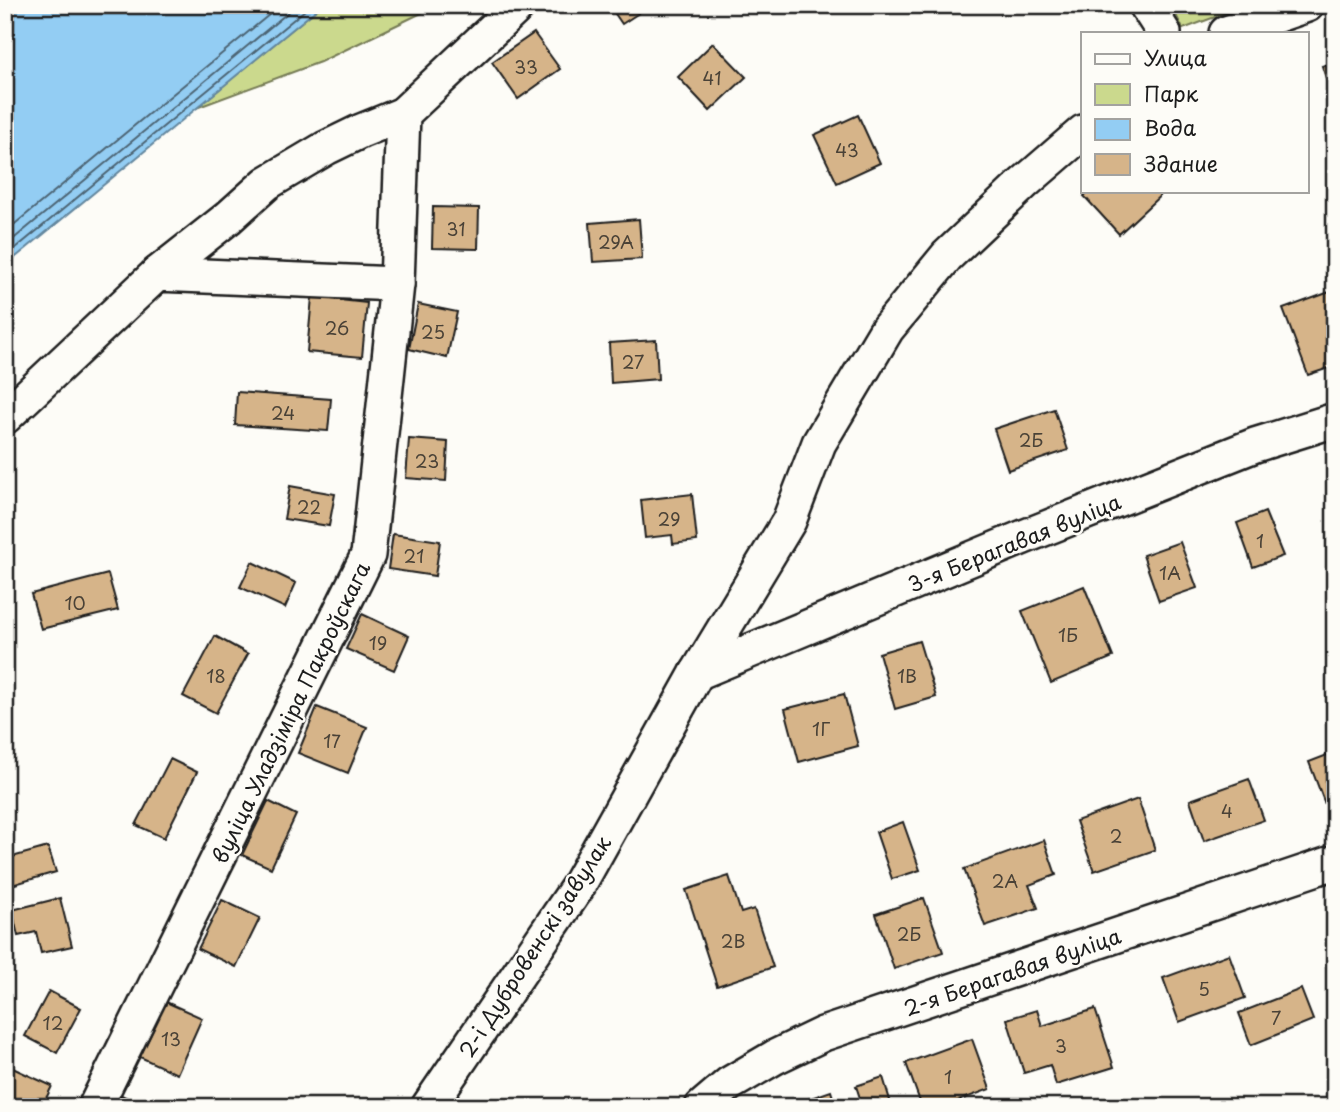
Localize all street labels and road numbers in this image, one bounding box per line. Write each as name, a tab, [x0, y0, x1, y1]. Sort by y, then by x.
street label: 3-я Берагавая вуліца	[903, 485, 1125, 599]
street label: вуліца Уладзіміра Пакроўскага	[203, 555, 377, 868]
street label: 2-і Дубровенскі завулак	[450, 828, 618, 1063]
street label: 2-я Берагавая вуліца	[899, 919, 1125, 1023]

